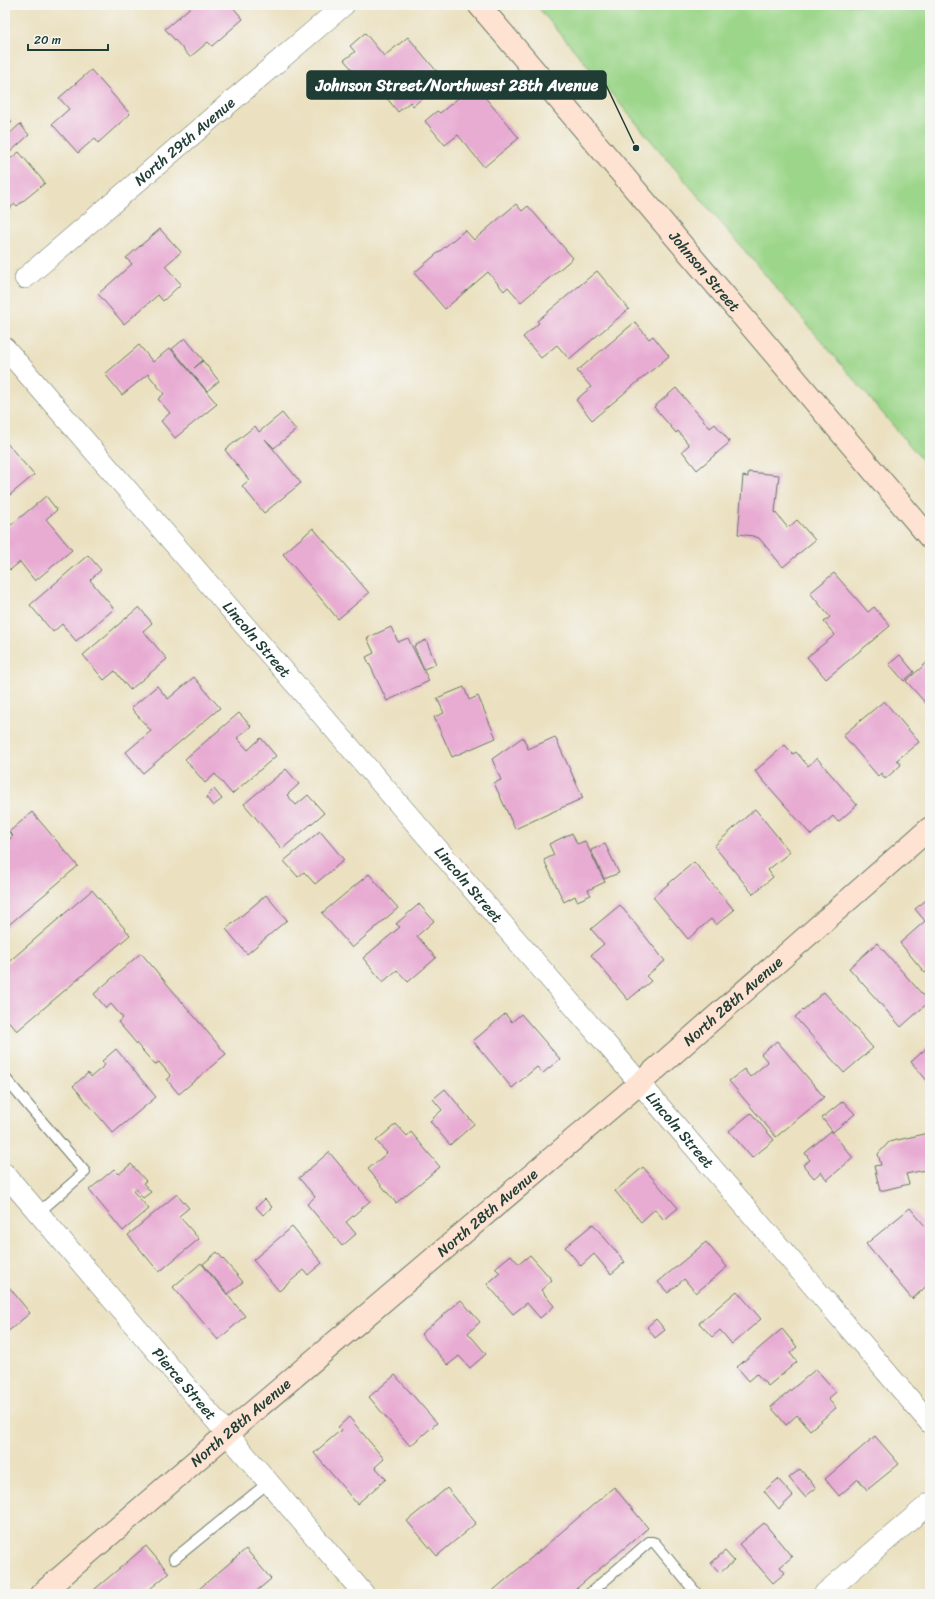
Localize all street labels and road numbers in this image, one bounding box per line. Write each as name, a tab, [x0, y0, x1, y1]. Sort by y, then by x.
street label: North 29th Avenue	[128, 90, 241, 193]
street label: Johnson Street	[662, 224, 747, 318]
street label: Lincoln Street	[216, 595, 298, 684]
street label: Lincoln Street	[428, 840, 510, 929]
street label: North 28th Avenue	[677, 950, 789, 1053]
street label: Lincoln Street	[639, 1086, 721, 1175]
street label: North 28th Avenue	[431, 1162, 544, 1264]
street label: Pierce Street	[145, 1341, 224, 1427]
street label: North 28th Avenue	[184, 1372, 297, 1474]

